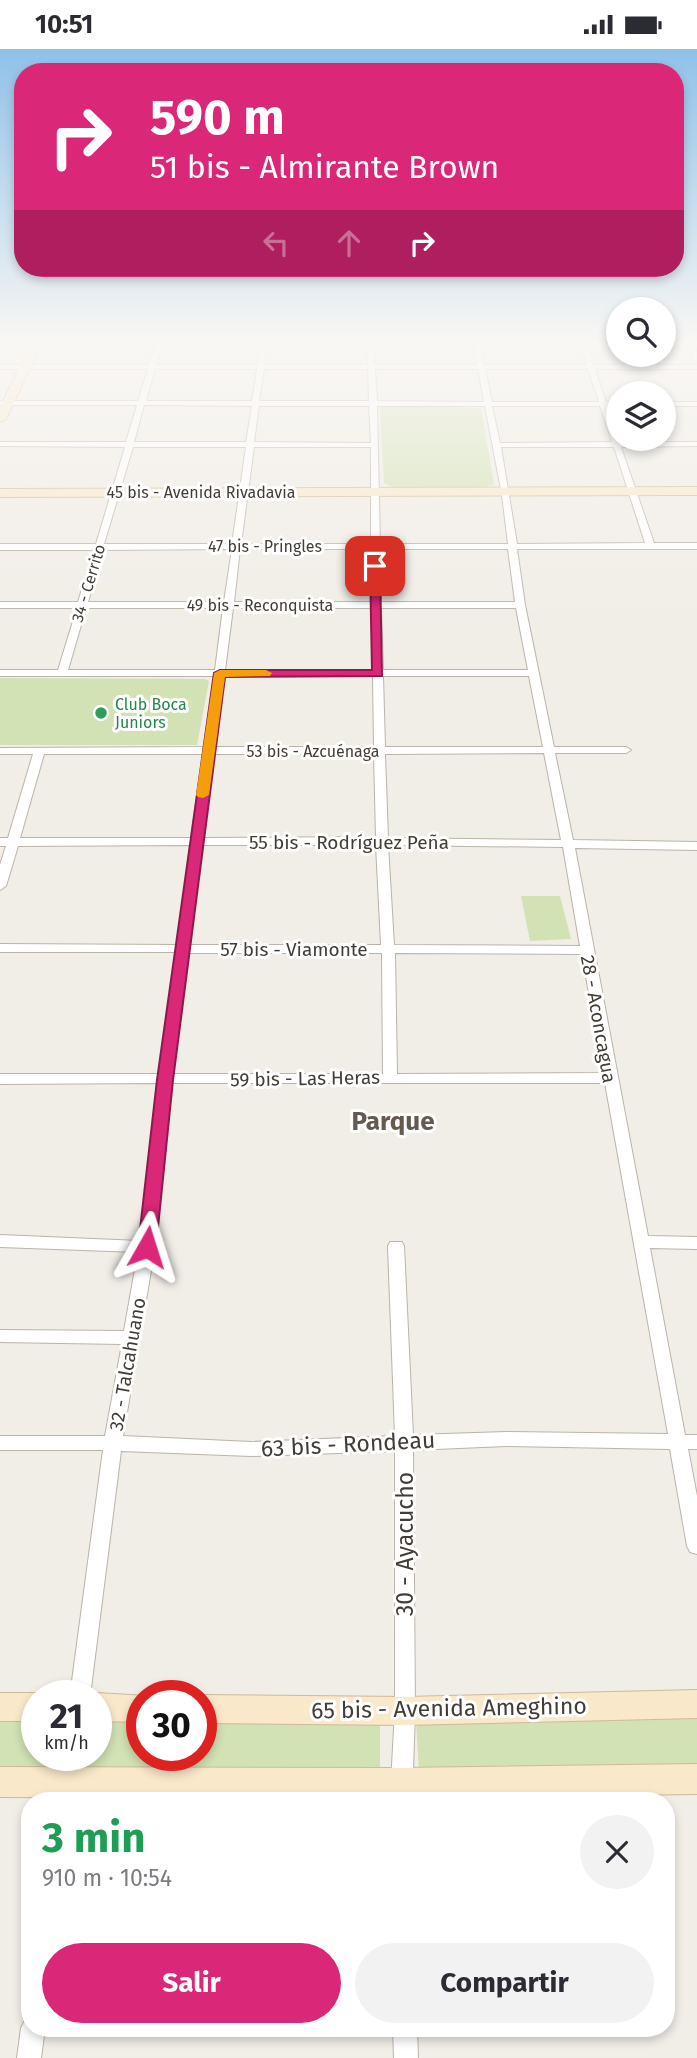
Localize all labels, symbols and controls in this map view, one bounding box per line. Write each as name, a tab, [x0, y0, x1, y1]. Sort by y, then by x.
text: 10:51	[35, 9, 93, 40]
text: 590 m	[150, 88, 285, 147]
icon: right	[35, 91, 126, 182]
text: 51 bis - Almirante Brown	[150, 148, 499, 186]
icon: left	[257, 224, 295, 262]
icon: ahead	[330, 224, 368, 262]
icon: right	[403, 224, 441, 262]
map controls	[606, 297, 676, 451]
button: search	[606, 297, 676, 367]
button: layers	[606, 381, 676, 451]
street label: 45 bis - Avenida Rivadavia	[107, 483, 295, 502]
pin	[345, 536, 405, 596]
street label: 47 bis - Pringles	[208, 537, 322, 556]
street label: 34 - Cerrito	[68, 542, 109, 624]
icon: arrive	[356, 547, 394, 585]
street label: 49 bis - Reconquista	[187, 596, 333, 615]
place label: Club Boca Juniors	[115, 695, 187, 732]
marker: Club Boca Juniors	[93, 705, 109, 721]
street label: 53 bis - Azcuénaga	[247, 742, 379, 761]
street label: 55 bis - Rodríguez Peña	[249, 831, 449, 854]
street label: 57 bis - Viamonte	[220, 938, 368, 961]
street label: 28 - Aconcagua	[576, 953, 621, 1085]
street label: 59 bis - Las Heras	[230, 1066, 380, 1091]
district label: Parque	[352, 1106, 434, 1137]
position arrow	[110, 1210, 184, 1284]
street label: 32 - Talcahuano	[104, 1296, 151, 1433]
street label: 63 bis - Rondeau	[260, 1425, 436, 1463]
street label: 30 - Ayacucho	[391, 1472, 419, 1616]
speed limit sign: 30	[126, 1680, 217, 1771]
street label: 65 bis - Avenida Ameghino	[311, 1692, 587, 1724]
text: 21	[50, 1695, 83, 1737]
text: km/h	[44, 1732, 89, 1754]
text: 3 min	[42, 1813, 145, 1863]
button: close	[580, 1815, 654, 1889]
text: 910 m · 10:54	[42, 1864, 172, 1892]
button: Salir	[42, 1943, 341, 2023]
button: Compartir	[355, 1943, 654, 2023]

